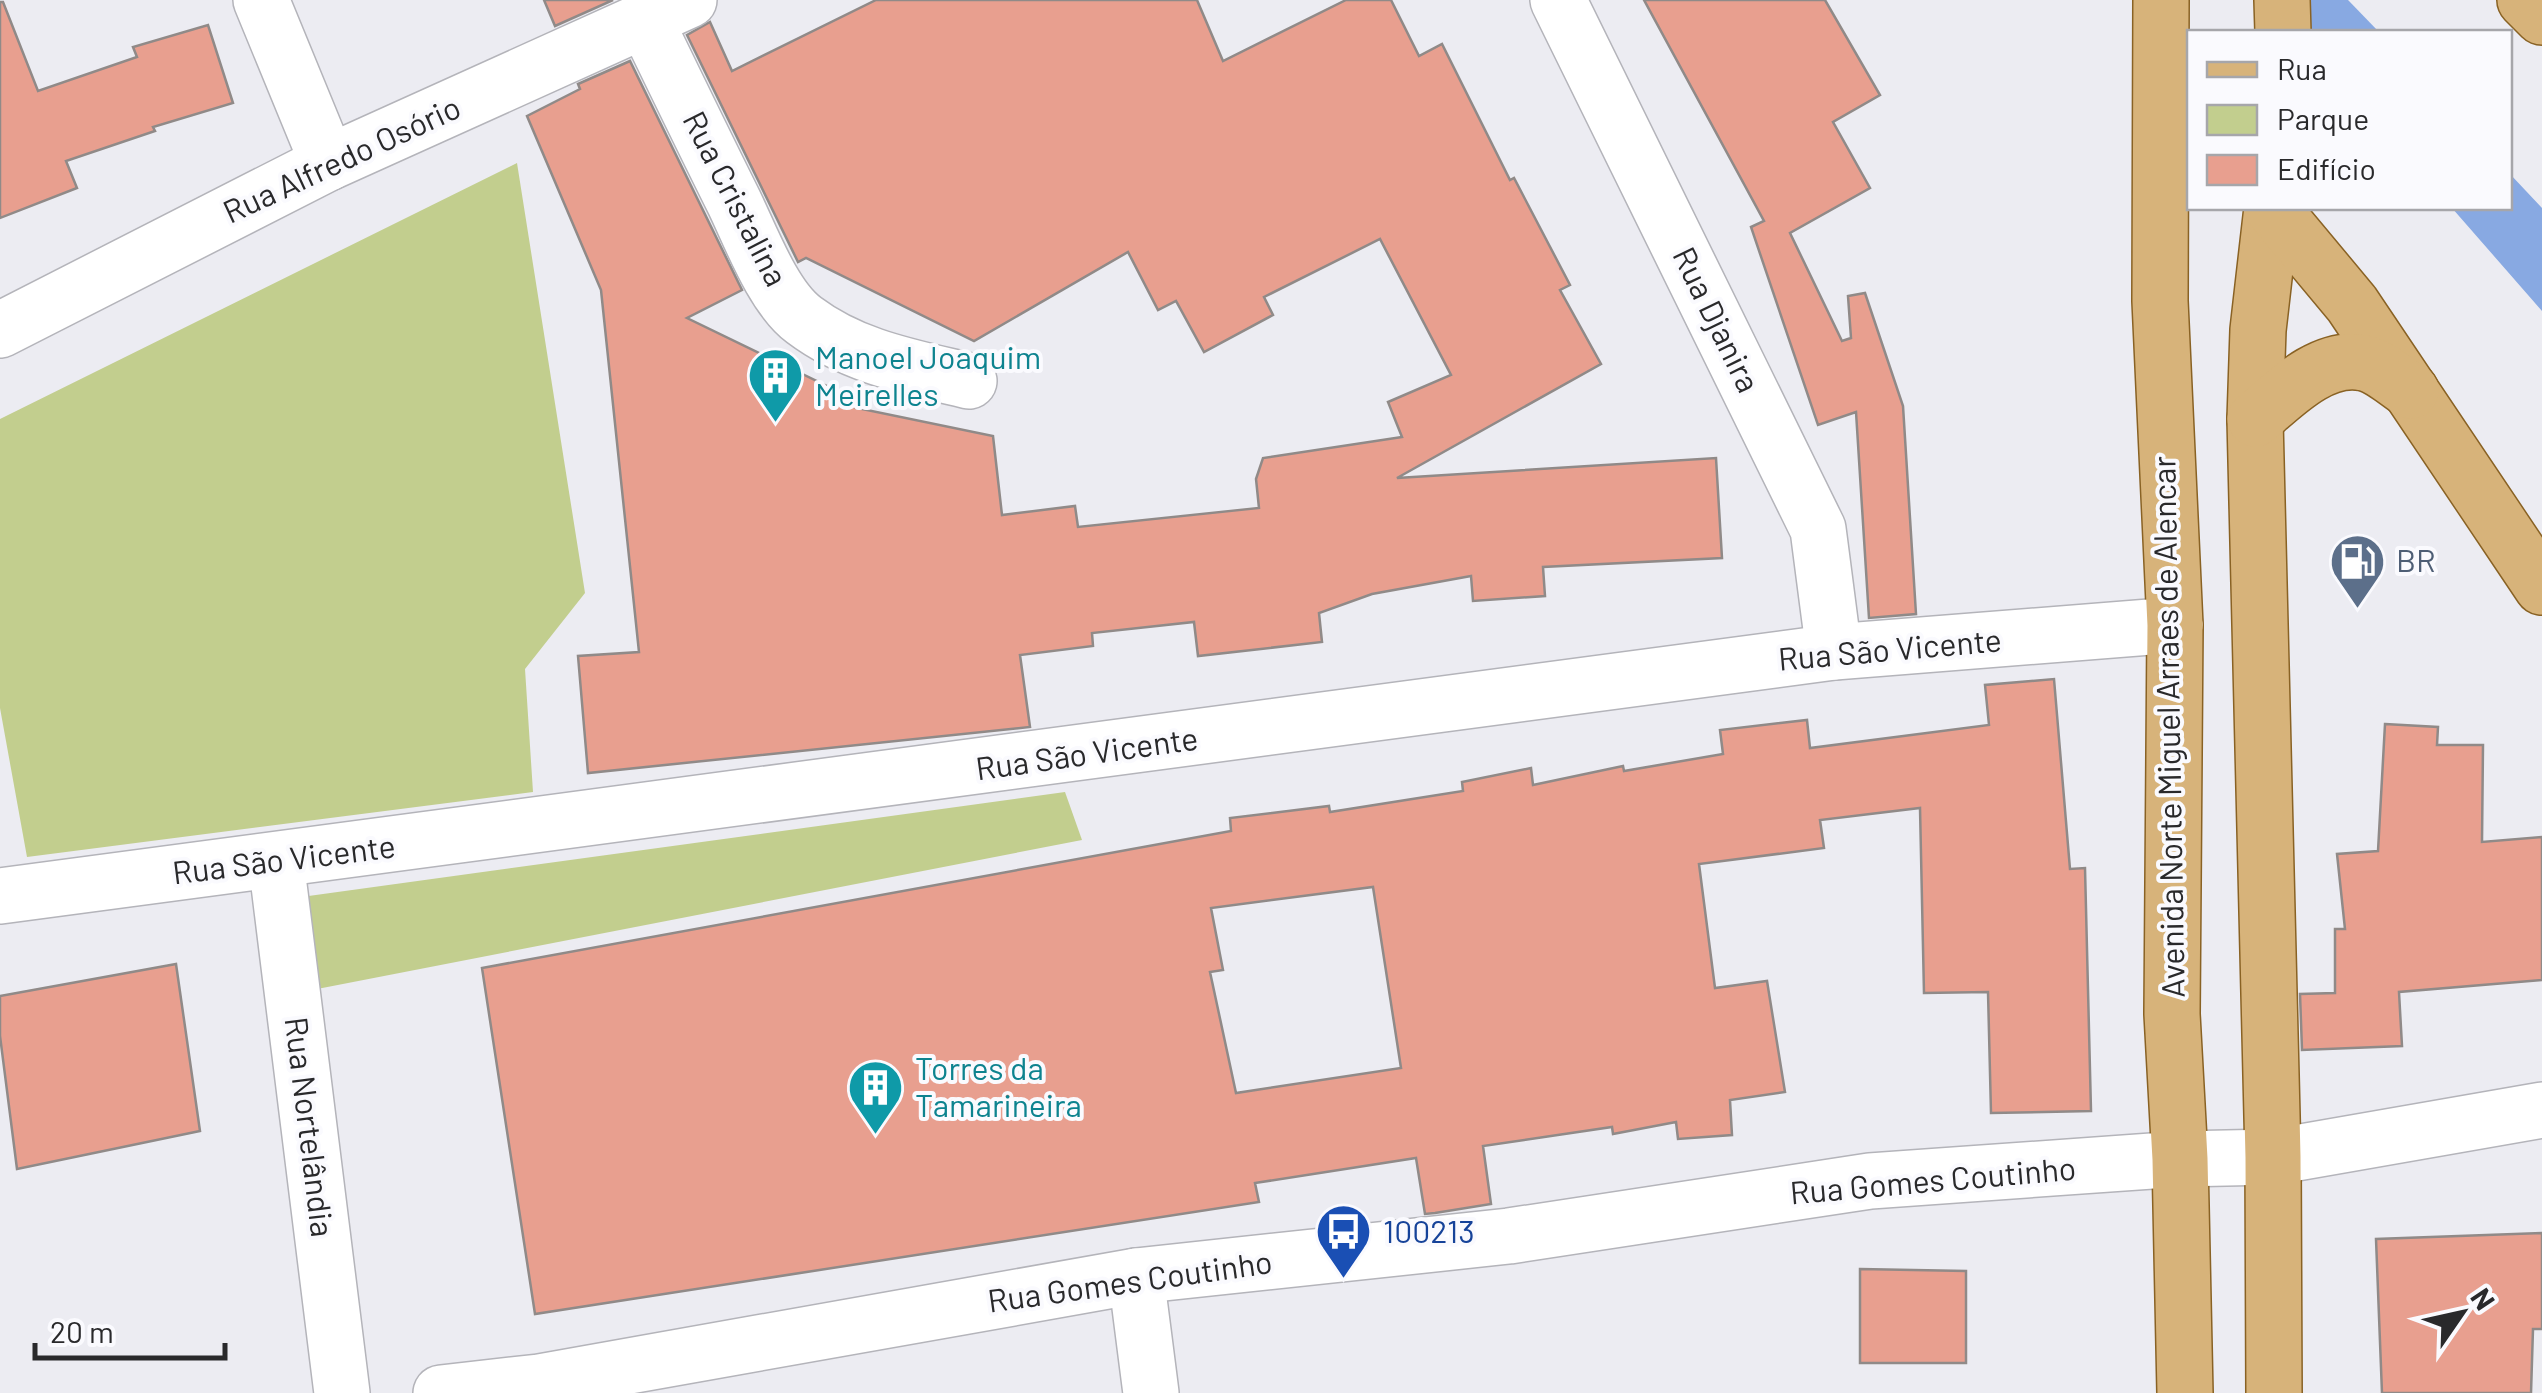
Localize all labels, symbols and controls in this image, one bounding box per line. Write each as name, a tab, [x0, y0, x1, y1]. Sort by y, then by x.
legend	[2187, 30, 2512, 210]
text: Rua	[2277, 50, 2327, 86]
street label: Rua Alfredo Osório	[217, 87, 466, 230]
text: Parque	[2277, 100, 2369, 136]
street label: Rua Cristalina	[676, 104, 797, 292]
text: Edifício	[2277, 150, 2376, 186]
street label: Rua Djanira	[1666, 240, 1769, 398]
place label: Manoel Joaquim Meirelles	[815, 337, 1041, 412]
building icon: Manoel Joaquim Meirelles	[746, 346, 806, 425]
street label: Avenida Norte Miguel Arraes de Alencar	[2143, 455, 2191, 998]
fuel station icon: BR	[2327, 531, 2387, 610]
place label: BR	[2396, 540, 2436, 578]
street label: Rua São Vicente	[1777, 619, 2003, 677]
street label: Rua São Vicente	[973, 718, 1200, 786]
street label: Rua São Vicente	[170, 825, 397, 891]
street label: Rua Nortelândia	[279, 1014, 343, 1239]
place label: Torres da Tamarineira	[915, 1048, 1082, 1123]
building icon: Torres da Tamarineira	[846, 1057, 906, 1136]
street label: Rua Gomes Coutinho	[1788, 1148, 2077, 1210]
bus stop icon: 100213	[1314, 1202, 1374, 1281]
place label: 100213	[1383, 1211, 1475, 1249]
street label: Rua Gomes Coutinho	[985, 1241, 1274, 1319]
north arrow	[2412, 1263, 2512, 1363]
text: N	[2464, 1281, 2503, 1316]
scale bar	[35, 1298, 225, 1360]
text: 20 m	[50, 1313, 114, 1349]

